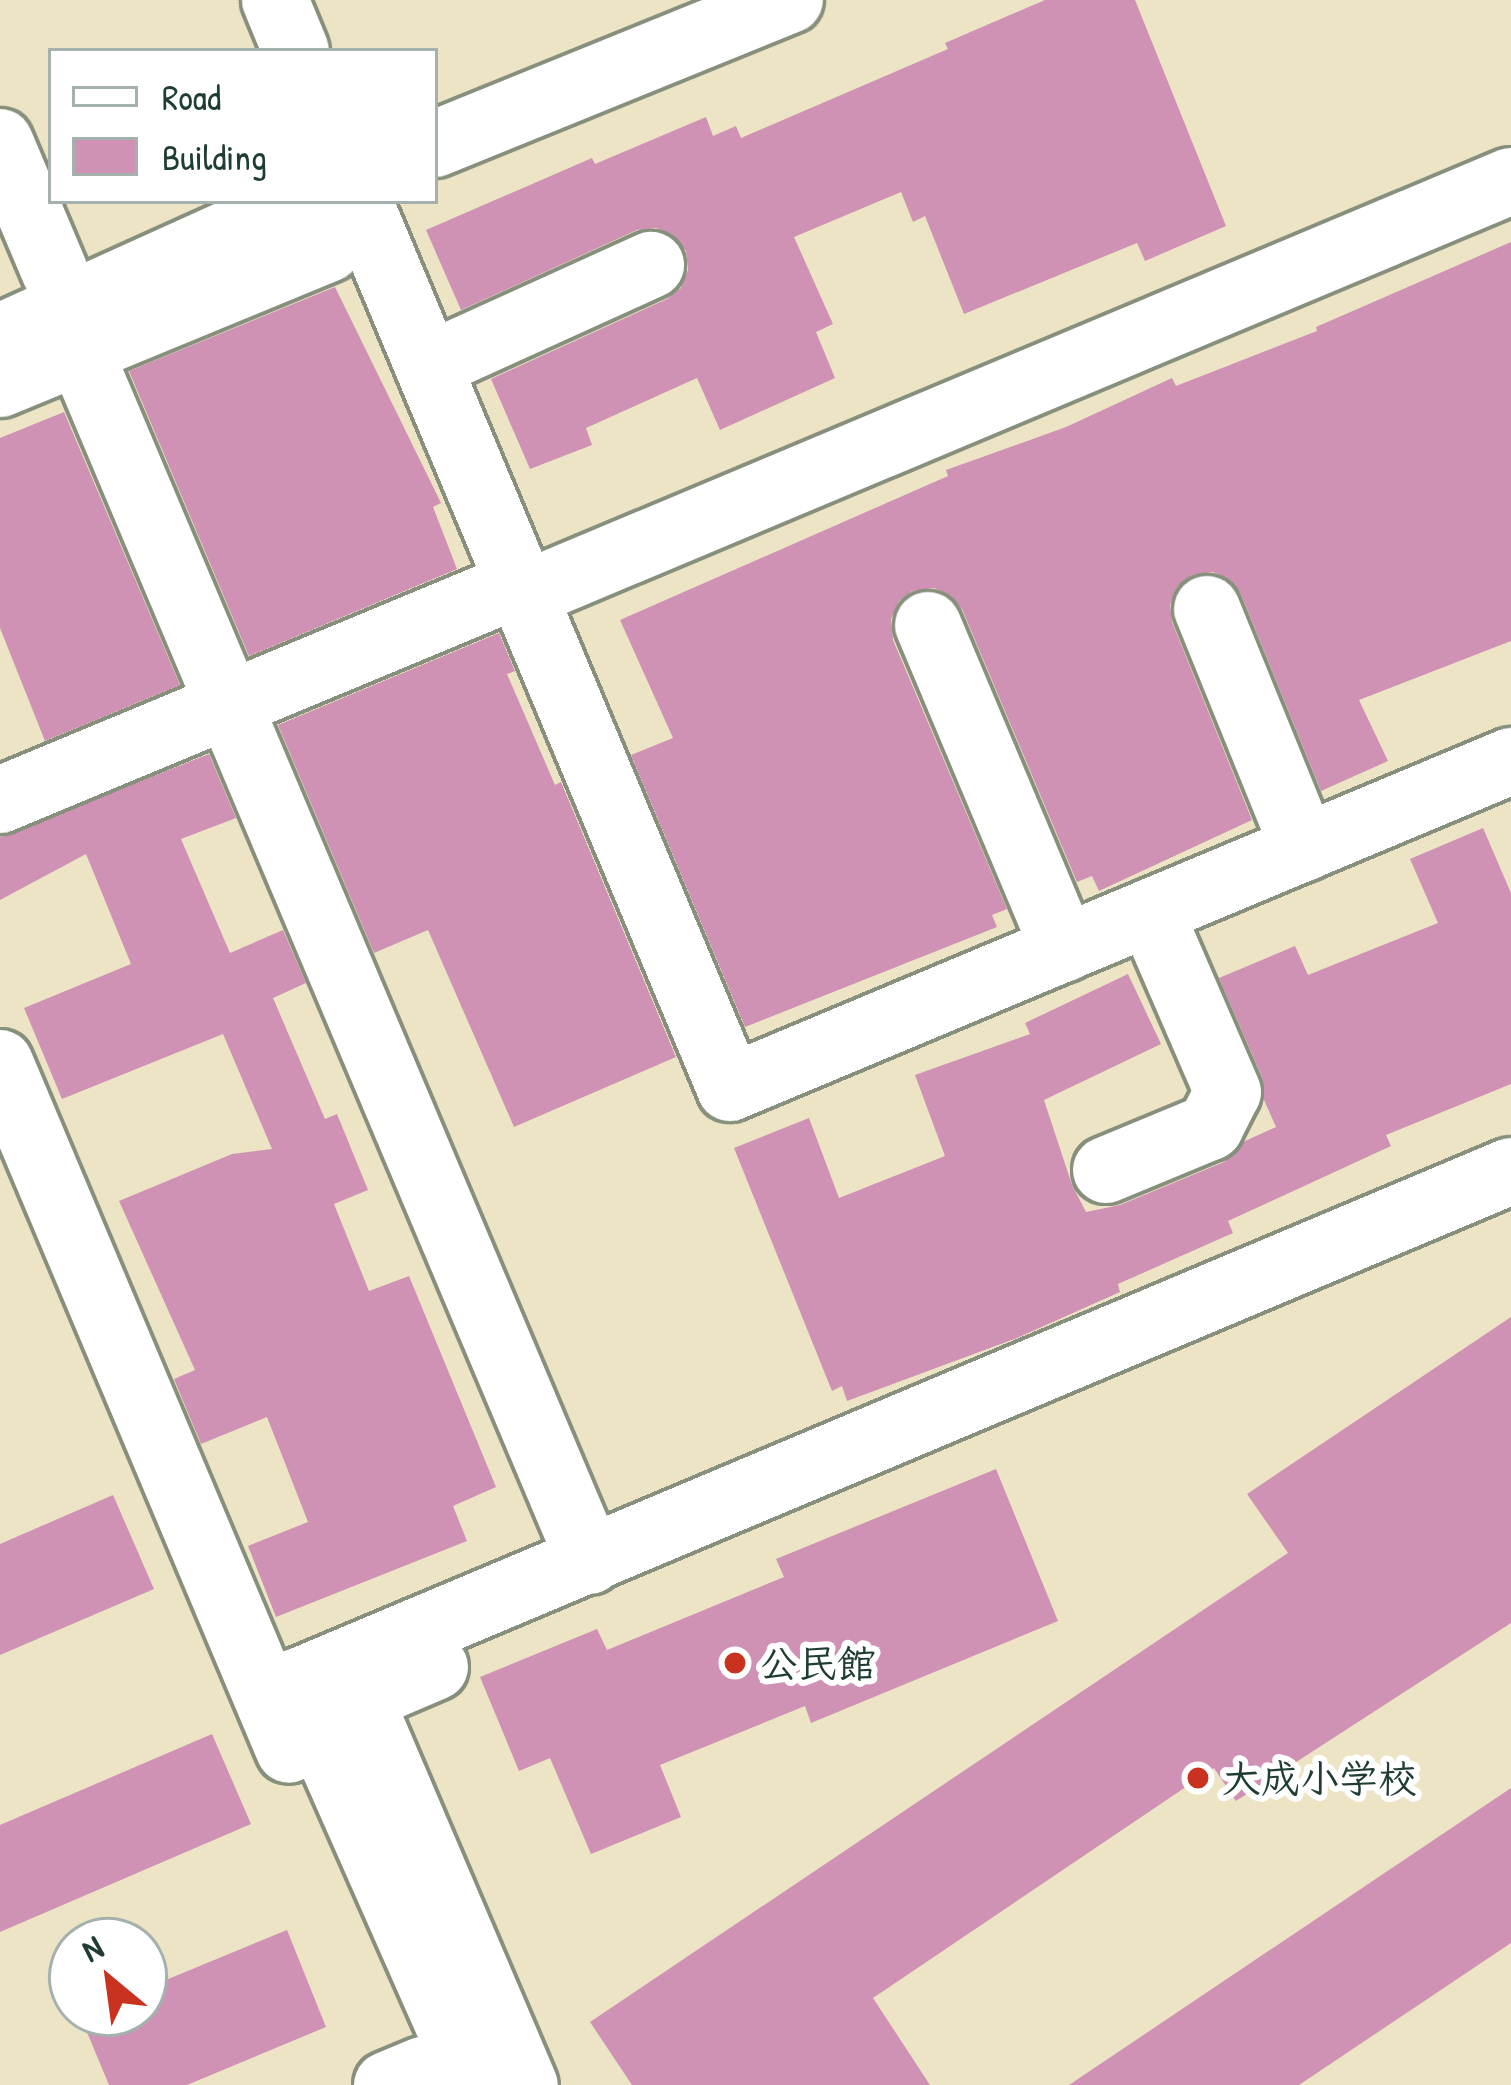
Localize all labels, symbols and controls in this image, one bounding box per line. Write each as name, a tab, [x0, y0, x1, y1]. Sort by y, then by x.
legend	[48, 48, 438, 204]
text: Road	[162, 72, 221, 121]
text: Building	[162, 132, 267, 181]
place label: 公民館	[759, 1640, 876, 1686]
marker: 公民館	[722, 1650, 748, 1676]
place label: 大成小学校	[1222, 1755, 1417, 1801]
marker: 大成小学校	[1185, 1765, 1211, 1791]
north arrow	[48, 1917, 168, 2037]
text: N	[74, 1925, 110, 1972]

